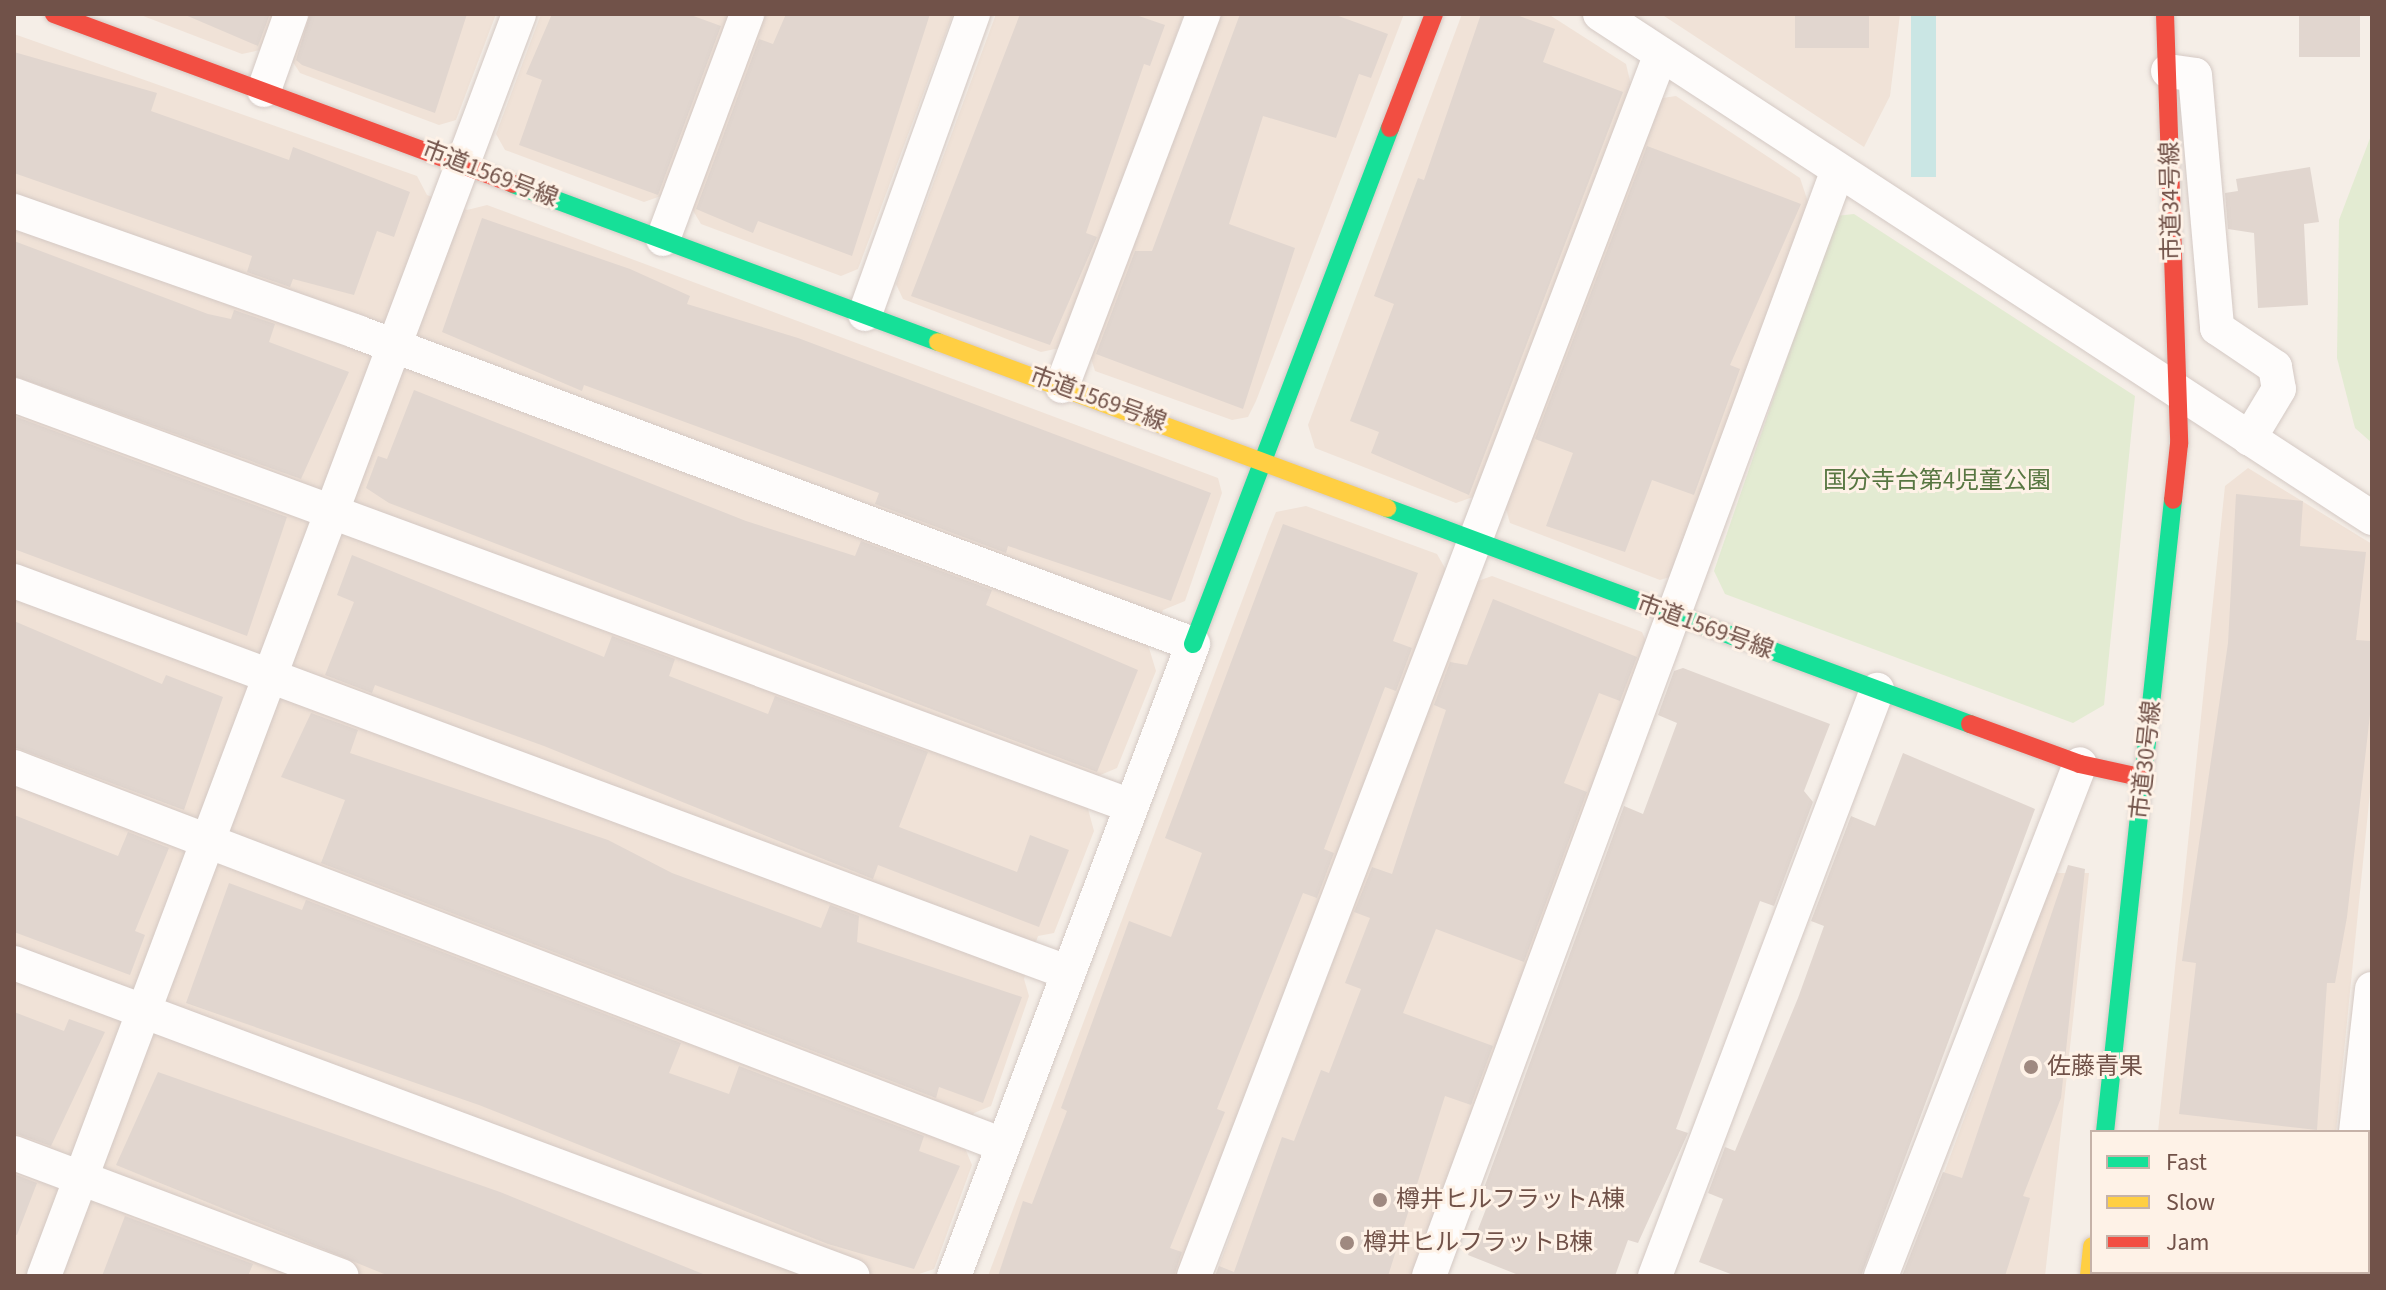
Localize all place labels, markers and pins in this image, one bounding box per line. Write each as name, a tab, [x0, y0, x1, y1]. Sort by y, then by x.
place label: 佐藤青果	[2047, 1053, 2143, 1081]
marker: 佐藤青果	[2022, 1058, 2040, 1076]
place label: 樽井ヒルフラットA棟	[1396, 1186, 1625, 1214]
marker: 樽井ヒルフラットA棟	[1371, 1191, 1389, 1209]
place label: 樽井ヒルフラットB棟	[1363, 1229, 1593, 1257]
marker: 樽井ヒルフラットB棟	[1338, 1234, 1356, 1252]

